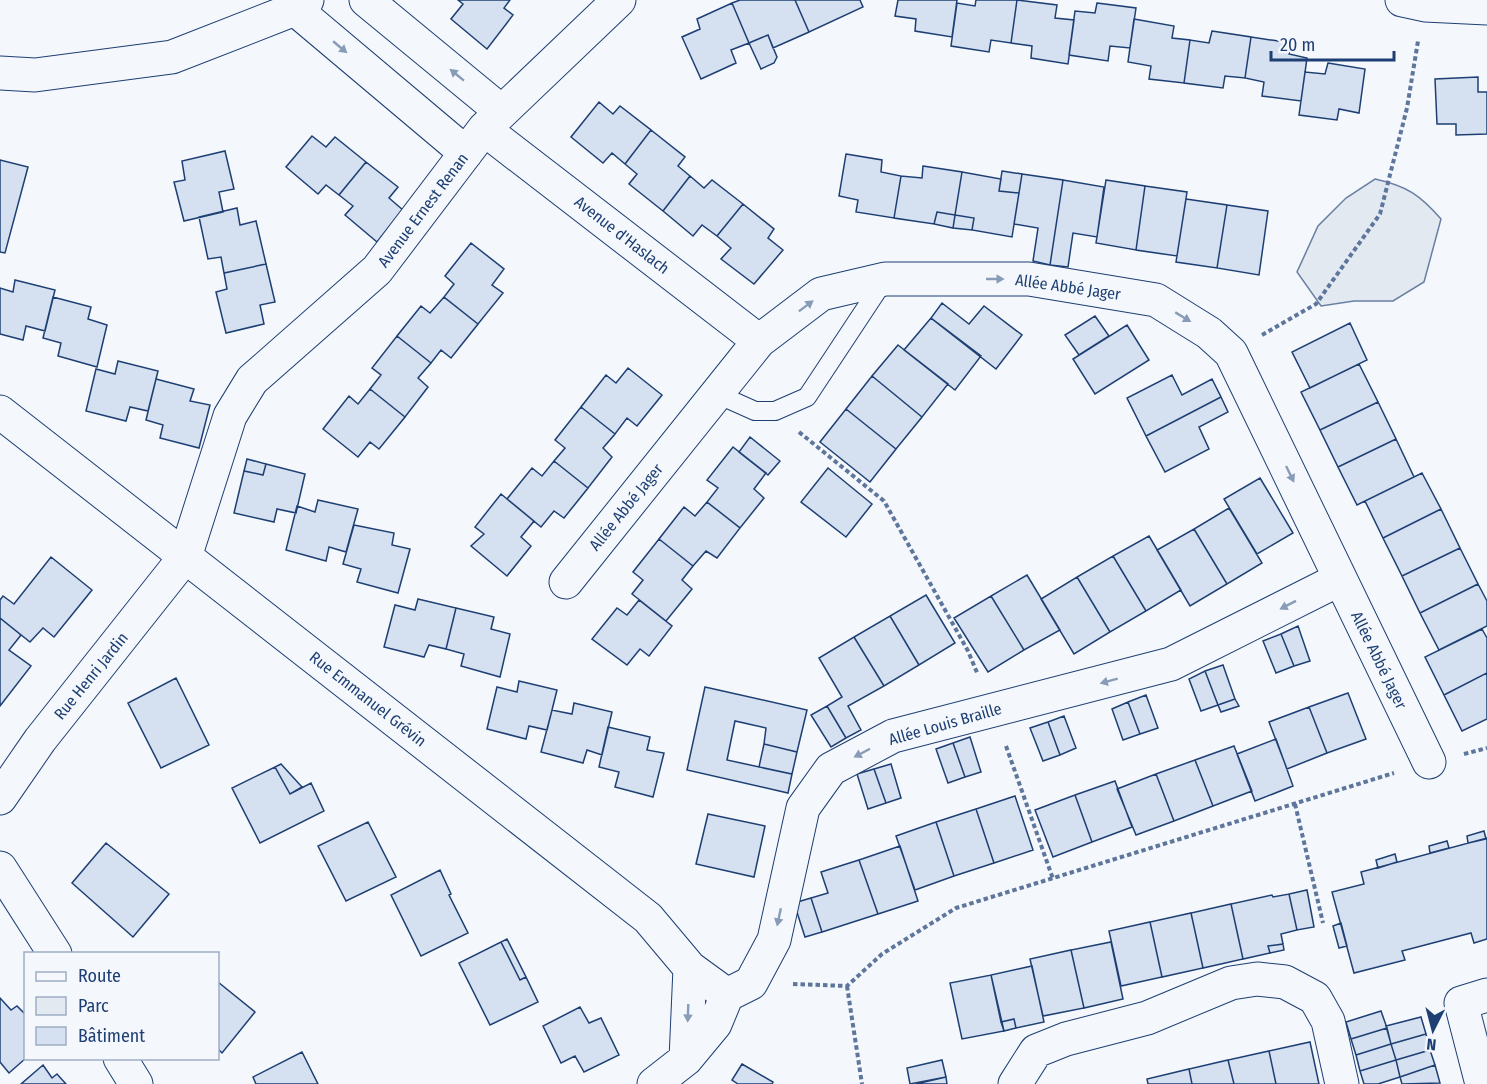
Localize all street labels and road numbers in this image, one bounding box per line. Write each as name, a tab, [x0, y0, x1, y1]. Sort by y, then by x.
street label: Avenue Ernest Renan	[374, 149, 472, 271]
street label: Avenue d'Haslach	[571, 192, 673, 278]
street label: Allée Abbé Jager	[1014, 270, 1122, 304]
street label: Allée Abbé Jager	[585, 459, 667, 554]
street label: Allée Abbé Jager	[1347, 608, 1411, 712]
street label: Rue Henri Jardin	[50, 629, 132, 723]
street label: Rue Emmanuel Grévin	[306, 648, 430, 750]
street label: Allée Louis Braille	[886, 699, 1004, 749]

